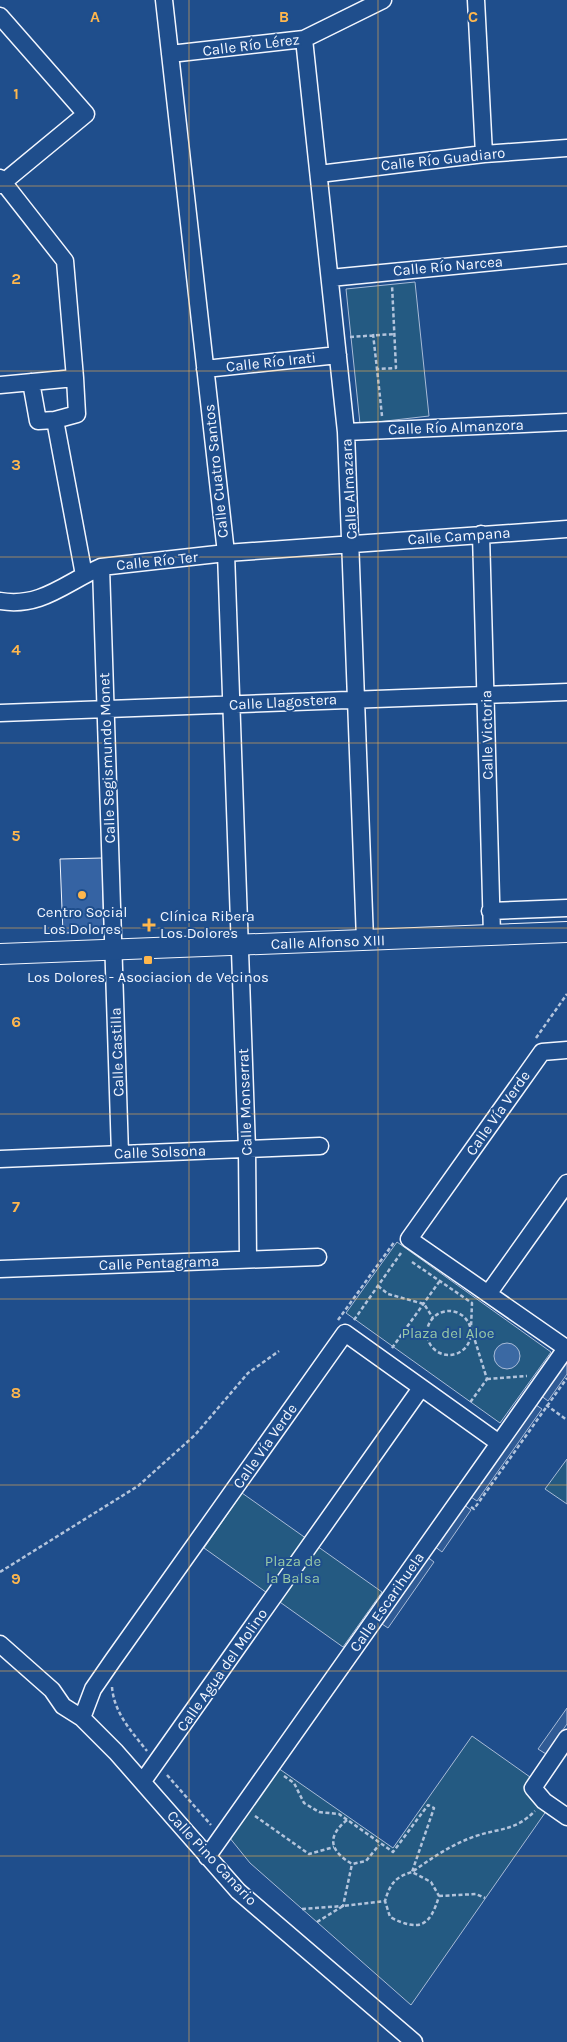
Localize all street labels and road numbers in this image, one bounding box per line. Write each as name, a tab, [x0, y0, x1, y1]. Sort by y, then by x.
street label: Calle Río Lérez	[202, 30, 300, 60]
street label: Calle Río Guadiaro	[380, 144, 506, 174]
street label: Calle Río Narcea	[392, 252, 504, 280]
street label: Calle Río Irati	[225, 348, 317, 376]
street label: Calle Cuatro Santos	[200, 403, 232, 539]
street label: Calle Río Almanzora	[388, 416, 524, 438]
street label: Calle Almazara	[337, 438, 361, 540]
street label: Calle Campana	[407, 523, 511, 549]
street label: Calle Río Ter	[115, 548, 199, 574]
street label: Calle Segismundo Monet	[95, 672, 119, 844]
street label: Calle Llagostera	[229, 690, 337, 714]
street label: Calle Victoria	[477, 690, 497, 780]
street label: Calle Alfonso XIII	[271, 931, 385, 953]
street label: Calle Castilla	[106, 1007, 128, 1097]
street label: Calle Monserrat	[234, 1048, 256, 1156]
street label: Calle Vía Verde	[462, 1067, 534, 1159]
street label: Calle Solsona	[114, 1141, 206, 1163]
street label: Calle Pentagrama	[98, 1252, 220, 1274]
street label: Calle Vía Verde	[229, 1400, 301, 1492]
street label: Calle Escarihuela	[346, 1549, 428, 1655]
street label: Calle Agua del Molino	[173, 1605, 271, 1735]
street label: Calle Pino Canario	[163, 1807, 261, 1909]

